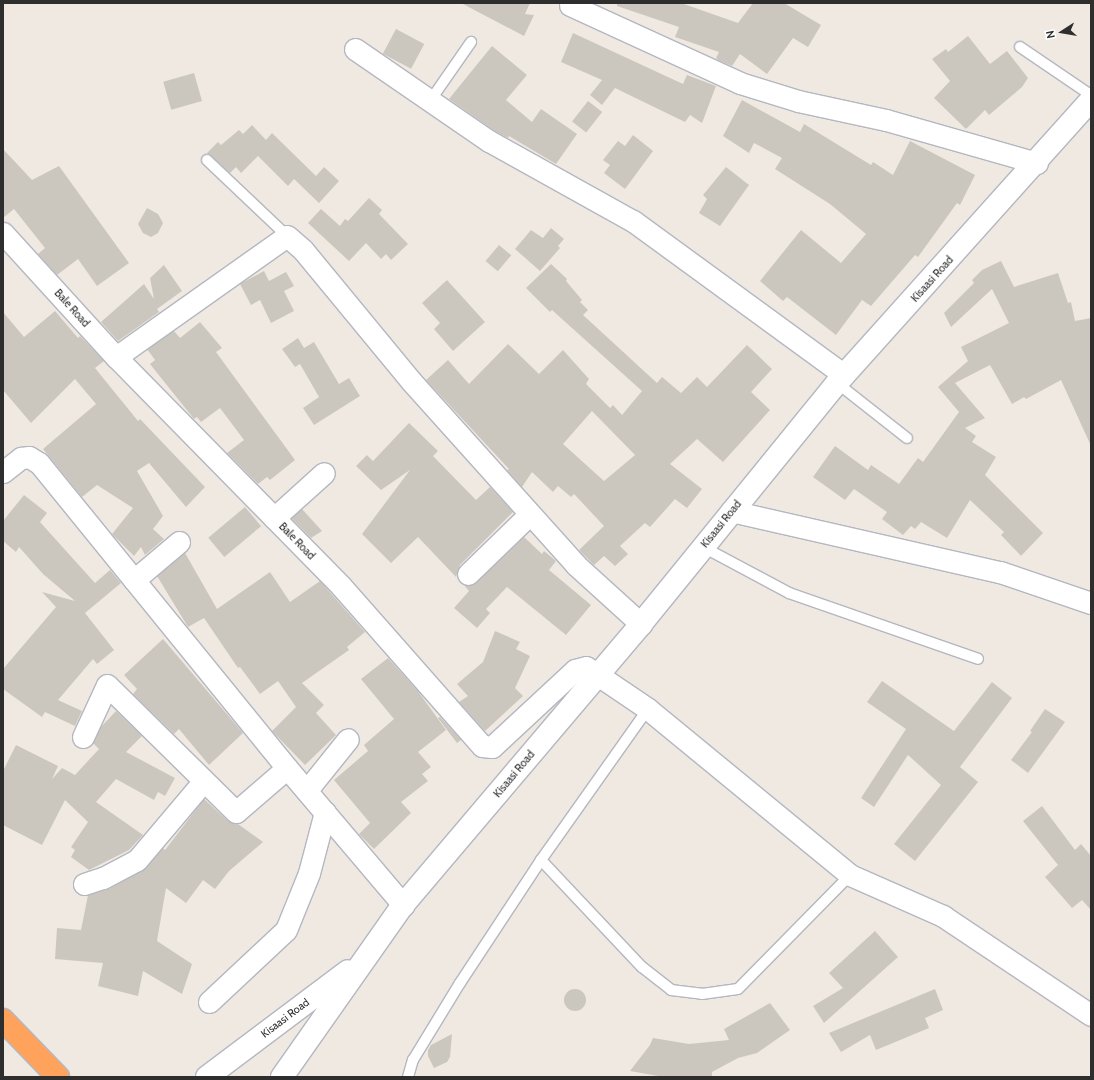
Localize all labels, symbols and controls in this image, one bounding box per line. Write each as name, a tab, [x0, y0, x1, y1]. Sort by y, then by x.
north arrow	[1042, 12, 1082, 52]
text: N	[1043, 29, 1058, 40]
street label: Kisaasi Road	[908, 253, 956, 305]
street label: Bale Road	[52, 286, 92, 330]
street label: Kisaasi Road	[698, 498, 744, 550]
street label: Bale Road	[276, 520, 318, 562]
street label: Kisaasi Road	[491, 748, 537, 800]
street label: Kisaasi Road	[258, 996, 312, 1040]

